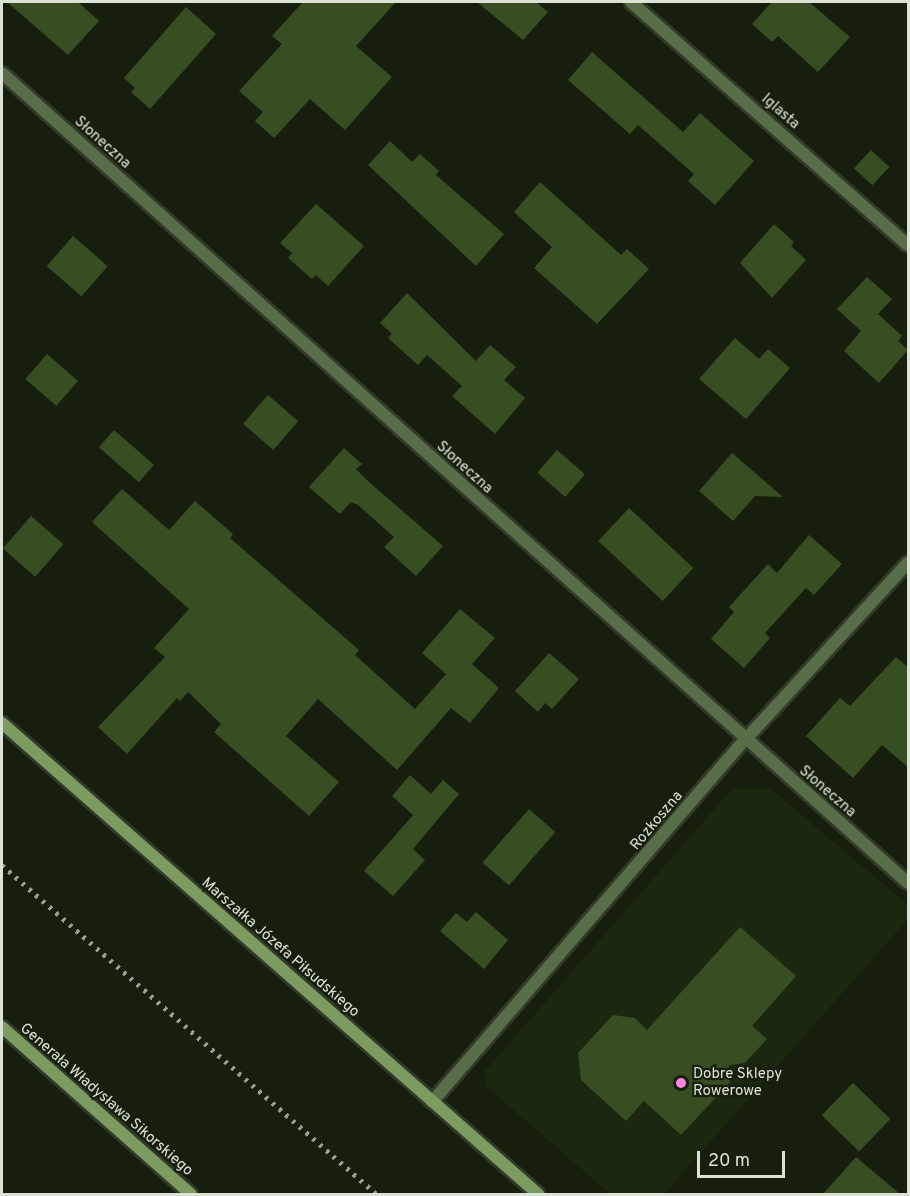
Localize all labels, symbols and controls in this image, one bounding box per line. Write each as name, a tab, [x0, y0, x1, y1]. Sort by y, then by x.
street label: Iglasta	[757, 91, 803, 133]
street label: Słoneczna	[70, 113, 134, 173]
street label: Słoneczna	[432, 438, 496, 498]
street label: Słoneczna	[795, 762, 859, 822]
street label: Rozkoszna	[627, 788, 687, 854]
street label: Marszałka Józefa Piłsudskiego	[197, 874, 363, 1022]
street label: Generała Władysława Sikorskiego	[16, 1020, 196, 1180]
place label: Dobre Sklepy Rowerowe	[693, 1065, 782, 1100]
marker: Dobre Sklepy Rowerowe	[674, 1076, 688, 1090]
scale bar	[700, 1139, 788, 1177]
text: 20 m	[708, 1150, 750, 1173]

